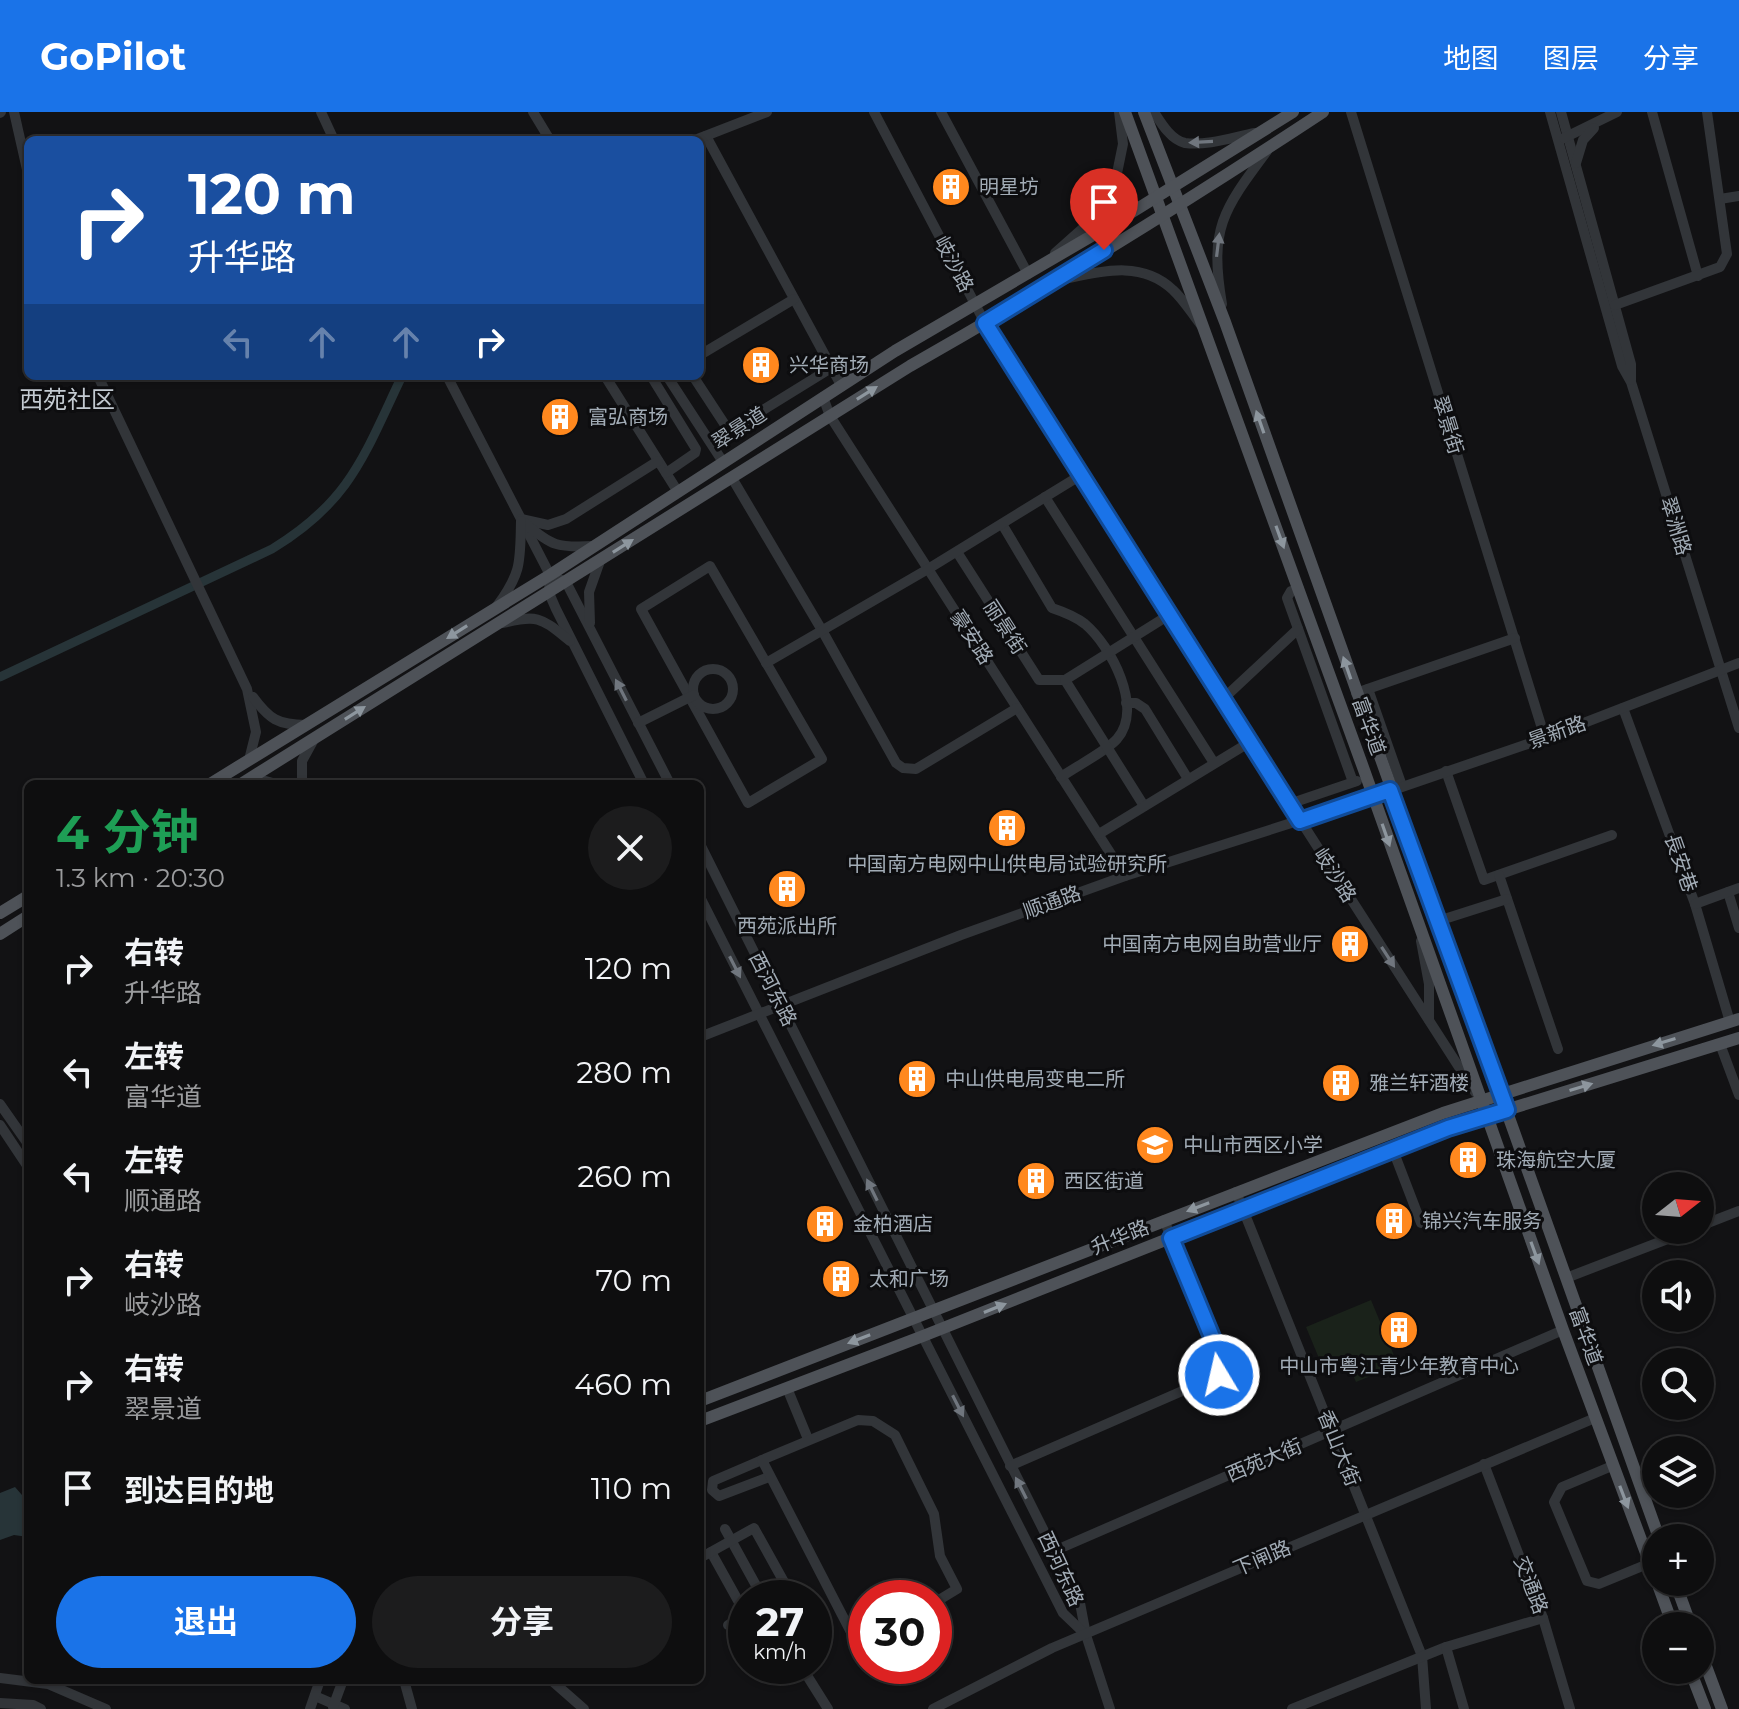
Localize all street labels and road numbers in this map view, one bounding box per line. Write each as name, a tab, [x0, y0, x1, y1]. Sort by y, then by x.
street label: 岐沙路	[929, 232, 979, 296]
street label: 翠景街	[1428, 393, 1468, 457]
street label: 翠景道	[707, 402, 771, 454]
street label: 翠洲路	[1656, 494, 1696, 558]
street label: 丽景街	[979, 595, 1031, 659]
street label: 豪安路	[946, 605, 998, 669]
street label: 富华道	[1347, 694, 1391, 758]
street label: 景新路	[1525, 710, 1589, 754]
street label: 長安巷	[1660, 831, 1702, 895]
street label: 岐沙路	[1309, 843, 1361, 907]
street label: 顺通路	[1020, 880, 1084, 924]
street label: 西河东路	[744, 948, 802, 1030]
street label: 升华路	[1088, 1215, 1152, 1259]
street label: 富华道	[1564, 1304, 1608, 1368]
street label: 香山大街	[1313, 1406, 1365, 1490]
street label: 西苑大街	[1222, 1433, 1306, 1487]
street label: 西河东路	[1033, 1528, 1089, 1610]
street label: 下闸路	[1230, 1535, 1294, 1581]
street label: 交通路	[1509, 1553, 1553, 1617]

